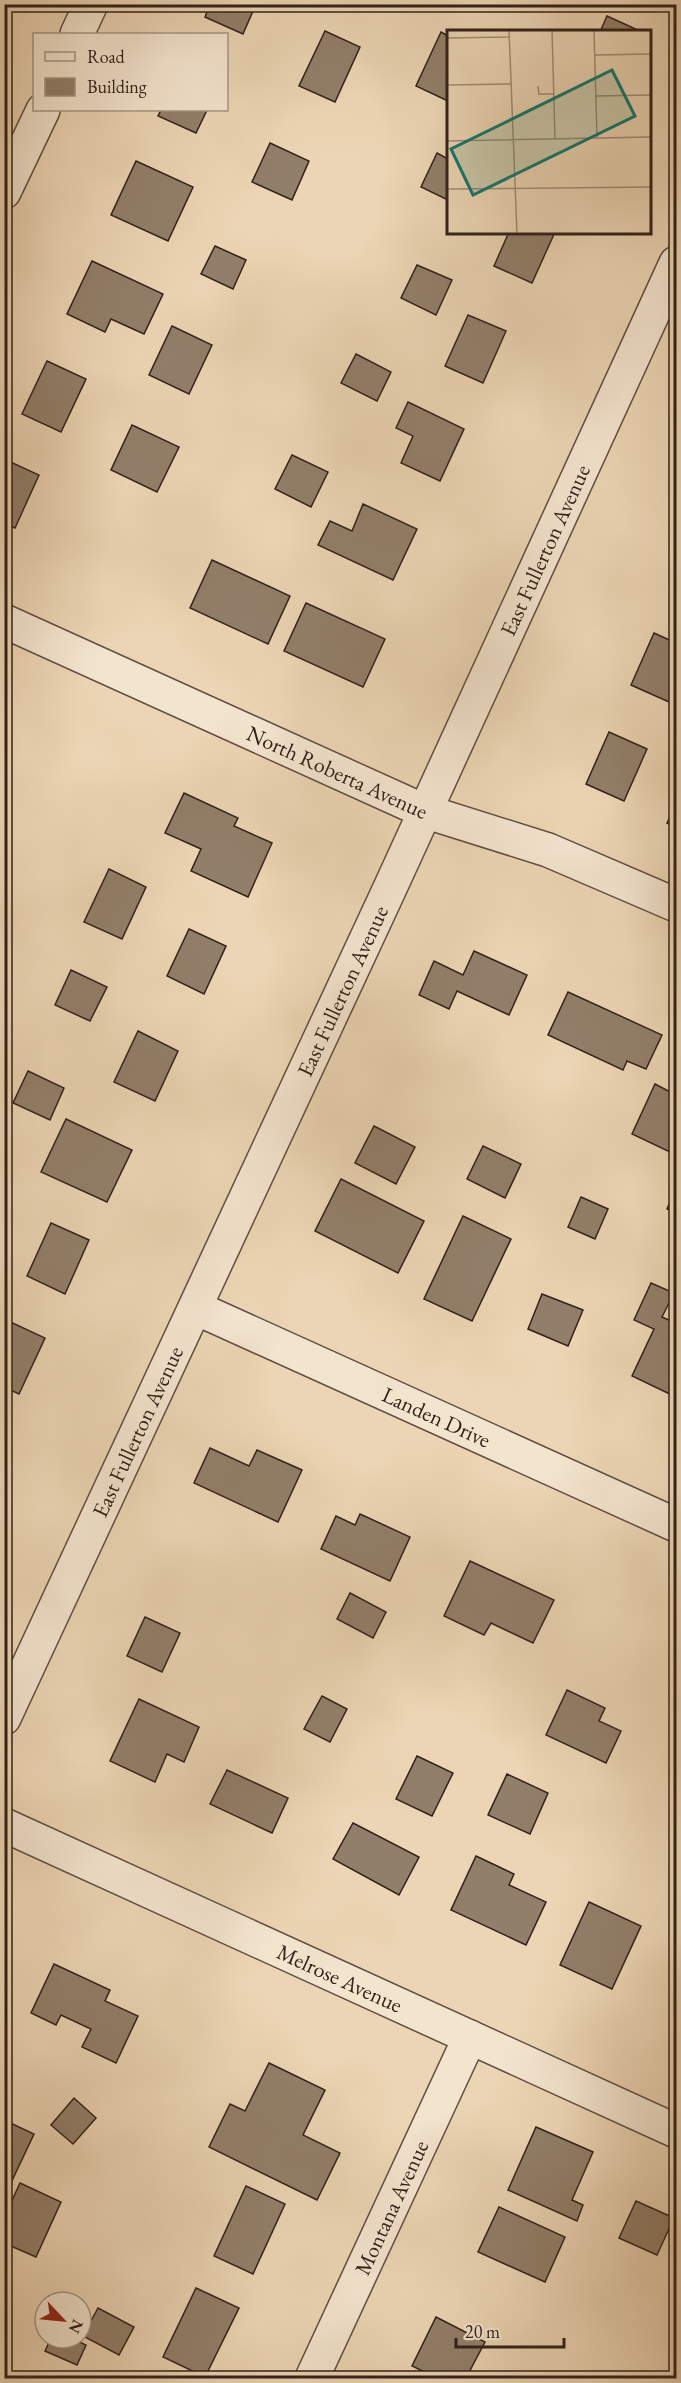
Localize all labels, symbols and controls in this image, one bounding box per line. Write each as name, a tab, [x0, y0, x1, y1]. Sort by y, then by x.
inset map	[447, 30, 651, 234]
legend	[33, 33, 228, 111]
text: Road	[87, 45, 126, 68]
text: Building	[87, 75, 147, 98]
street label: East Fullerton Avenue	[493, 459, 597, 640]
street label: North Roberta Avenue	[242, 718, 433, 826]
street label: East Fullerton Avenue	[290, 900, 395, 1081]
street label: East Fullerton Avenue	[85, 1341, 190, 1522]
street label: Landen Drive	[378, 1380, 496, 1454]
street label: Melrose Avenue	[272, 1937, 408, 2019]
street label: Montana Avenue	[347, 2135, 435, 2280]
north arrow	[33, 2290, 93, 2350]
scale bar	[456, 2311, 564, 2349]
text: N	[64, 2316, 88, 2337]
text: 20 m	[465, 2320, 500, 2343]

